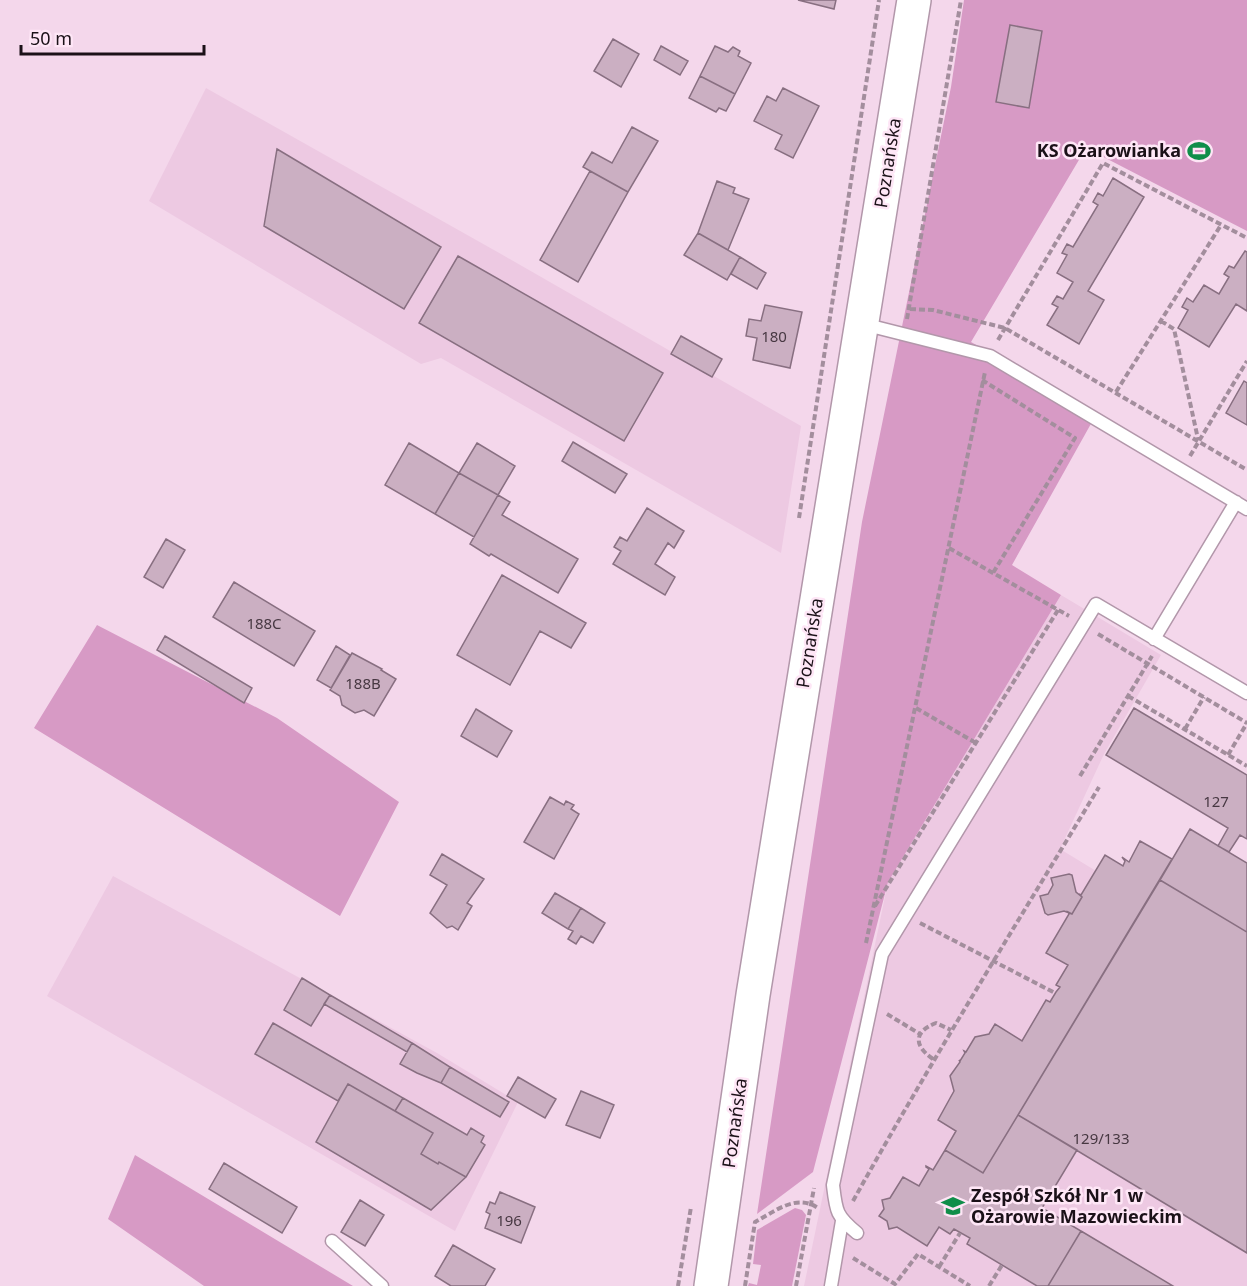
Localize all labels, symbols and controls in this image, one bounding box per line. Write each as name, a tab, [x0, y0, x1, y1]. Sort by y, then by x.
scale bar	[21, 18, 204, 56]
text: 50 m	[30, 26, 72, 50]
street label: Poznańska	[868, 116, 906, 210]
place label: KS Ożarowianka	[1037, 138, 1181, 162]
sports icon: KS Ożarowianka	[1186, 138, 1212, 164]
house number: 180	[761, 326, 787, 346]
street label: Poznańska	[790, 596, 828, 690]
house number: 188C	[246, 613, 282, 633]
house number: 188B	[345, 673, 381, 693]
house number: 127	[1203, 791, 1229, 811]
street label: Poznańska	[716, 1076, 752, 1169]
house number: 129/133	[1072, 1128, 1130, 1148]
place label: Zespół Szkół Nr 1 w Ożarowie Mazowieckim	[971, 1183, 1182, 1228]
school or university icon: Zespół Szkół Nr 1 w Ożarowie Mazowieckim	[940, 1193, 966, 1219]
house number: 196	[496, 1210, 522, 1230]

